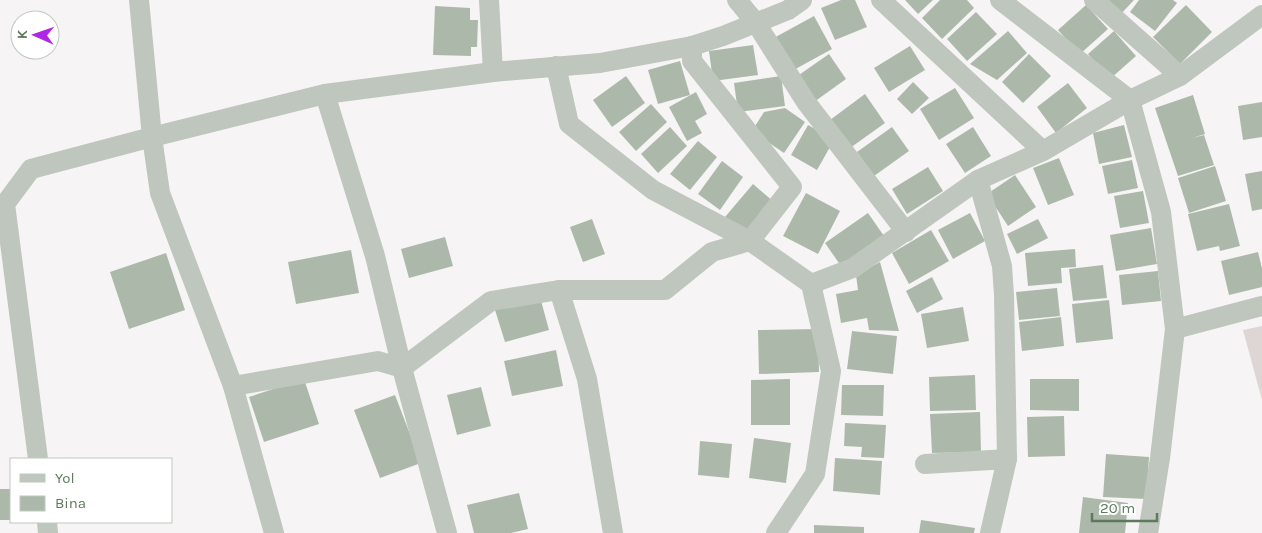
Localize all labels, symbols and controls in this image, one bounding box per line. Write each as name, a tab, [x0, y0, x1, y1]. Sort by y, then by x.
north arrow	[10, 10, 60, 60]
text: K	[14, 29, 31, 39]
legend	[10, 458, 172, 523]
text: Yol	[55, 469, 75, 487]
scale bar	[1092, 490, 1157, 522]
text: Bina	[55, 494, 86, 512]
text: 20 m	[1100, 499, 1135, 517]

